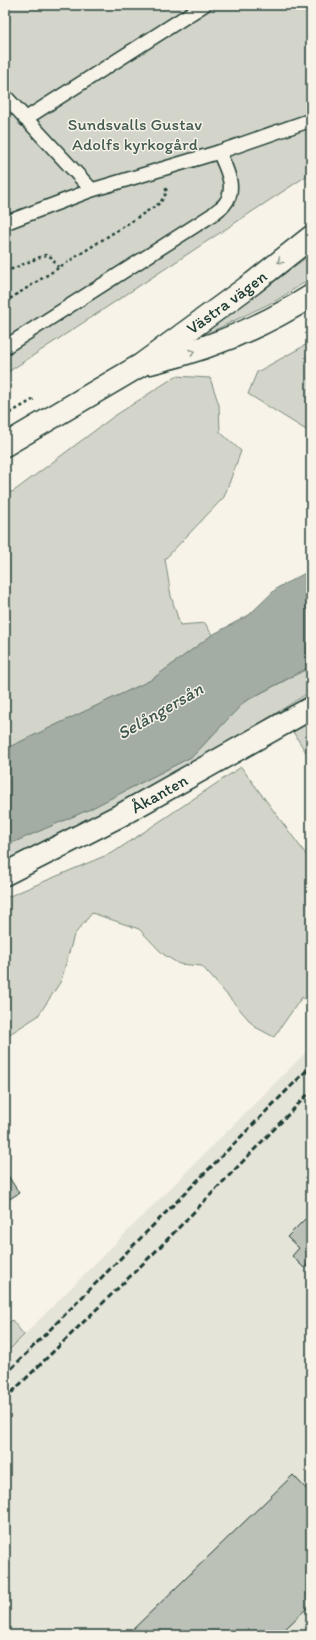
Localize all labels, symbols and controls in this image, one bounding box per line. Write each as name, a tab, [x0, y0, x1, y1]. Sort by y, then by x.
park label: Sundsvalls Gustav Adolfs kyrkogård	[68, 114, 202, 154]
one-way arrow	[278, 257, 285, 264]
street label: Västra vägen	[183, 266, 271, 338]
one-way arrow	[189, 348, 196, 356]
water label: Selångersån	[113, 677, 207, 744]
street label: Åkanten	[127, 769, 191, 817]

